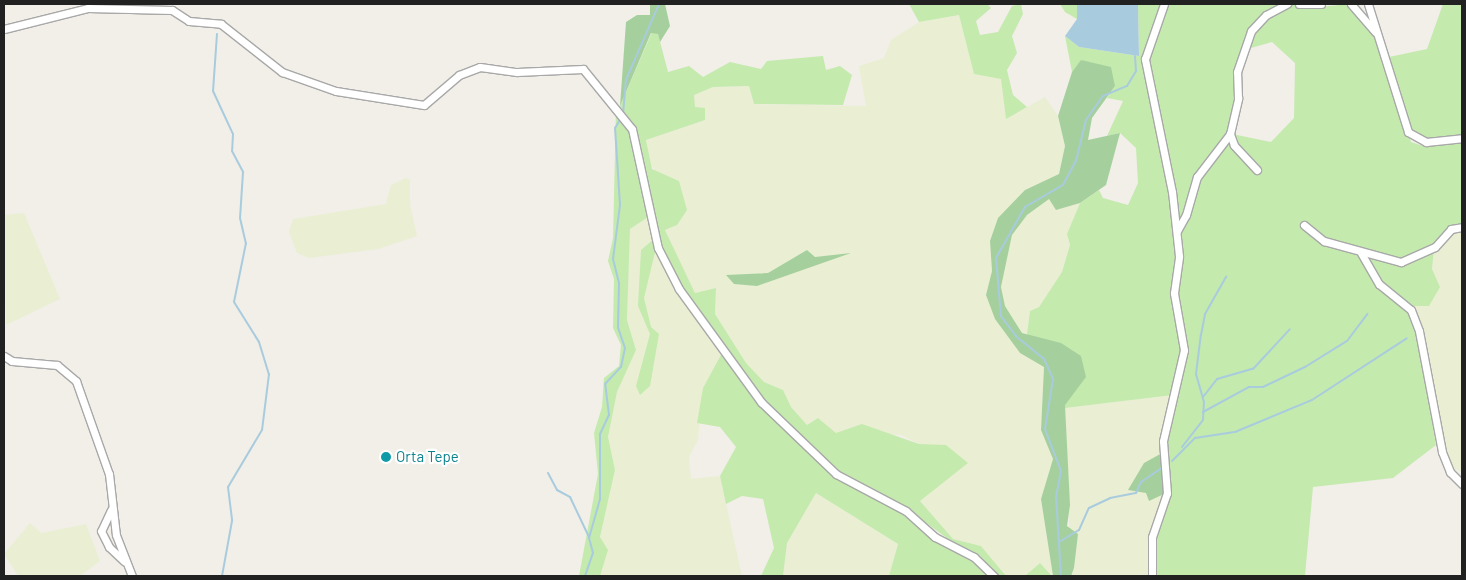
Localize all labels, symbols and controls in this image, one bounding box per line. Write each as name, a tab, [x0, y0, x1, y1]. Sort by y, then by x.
place label: Orta Tepe	[396, 448, 459, 466]
marker: Orta Tepe	[380, 451, 392, 463]

